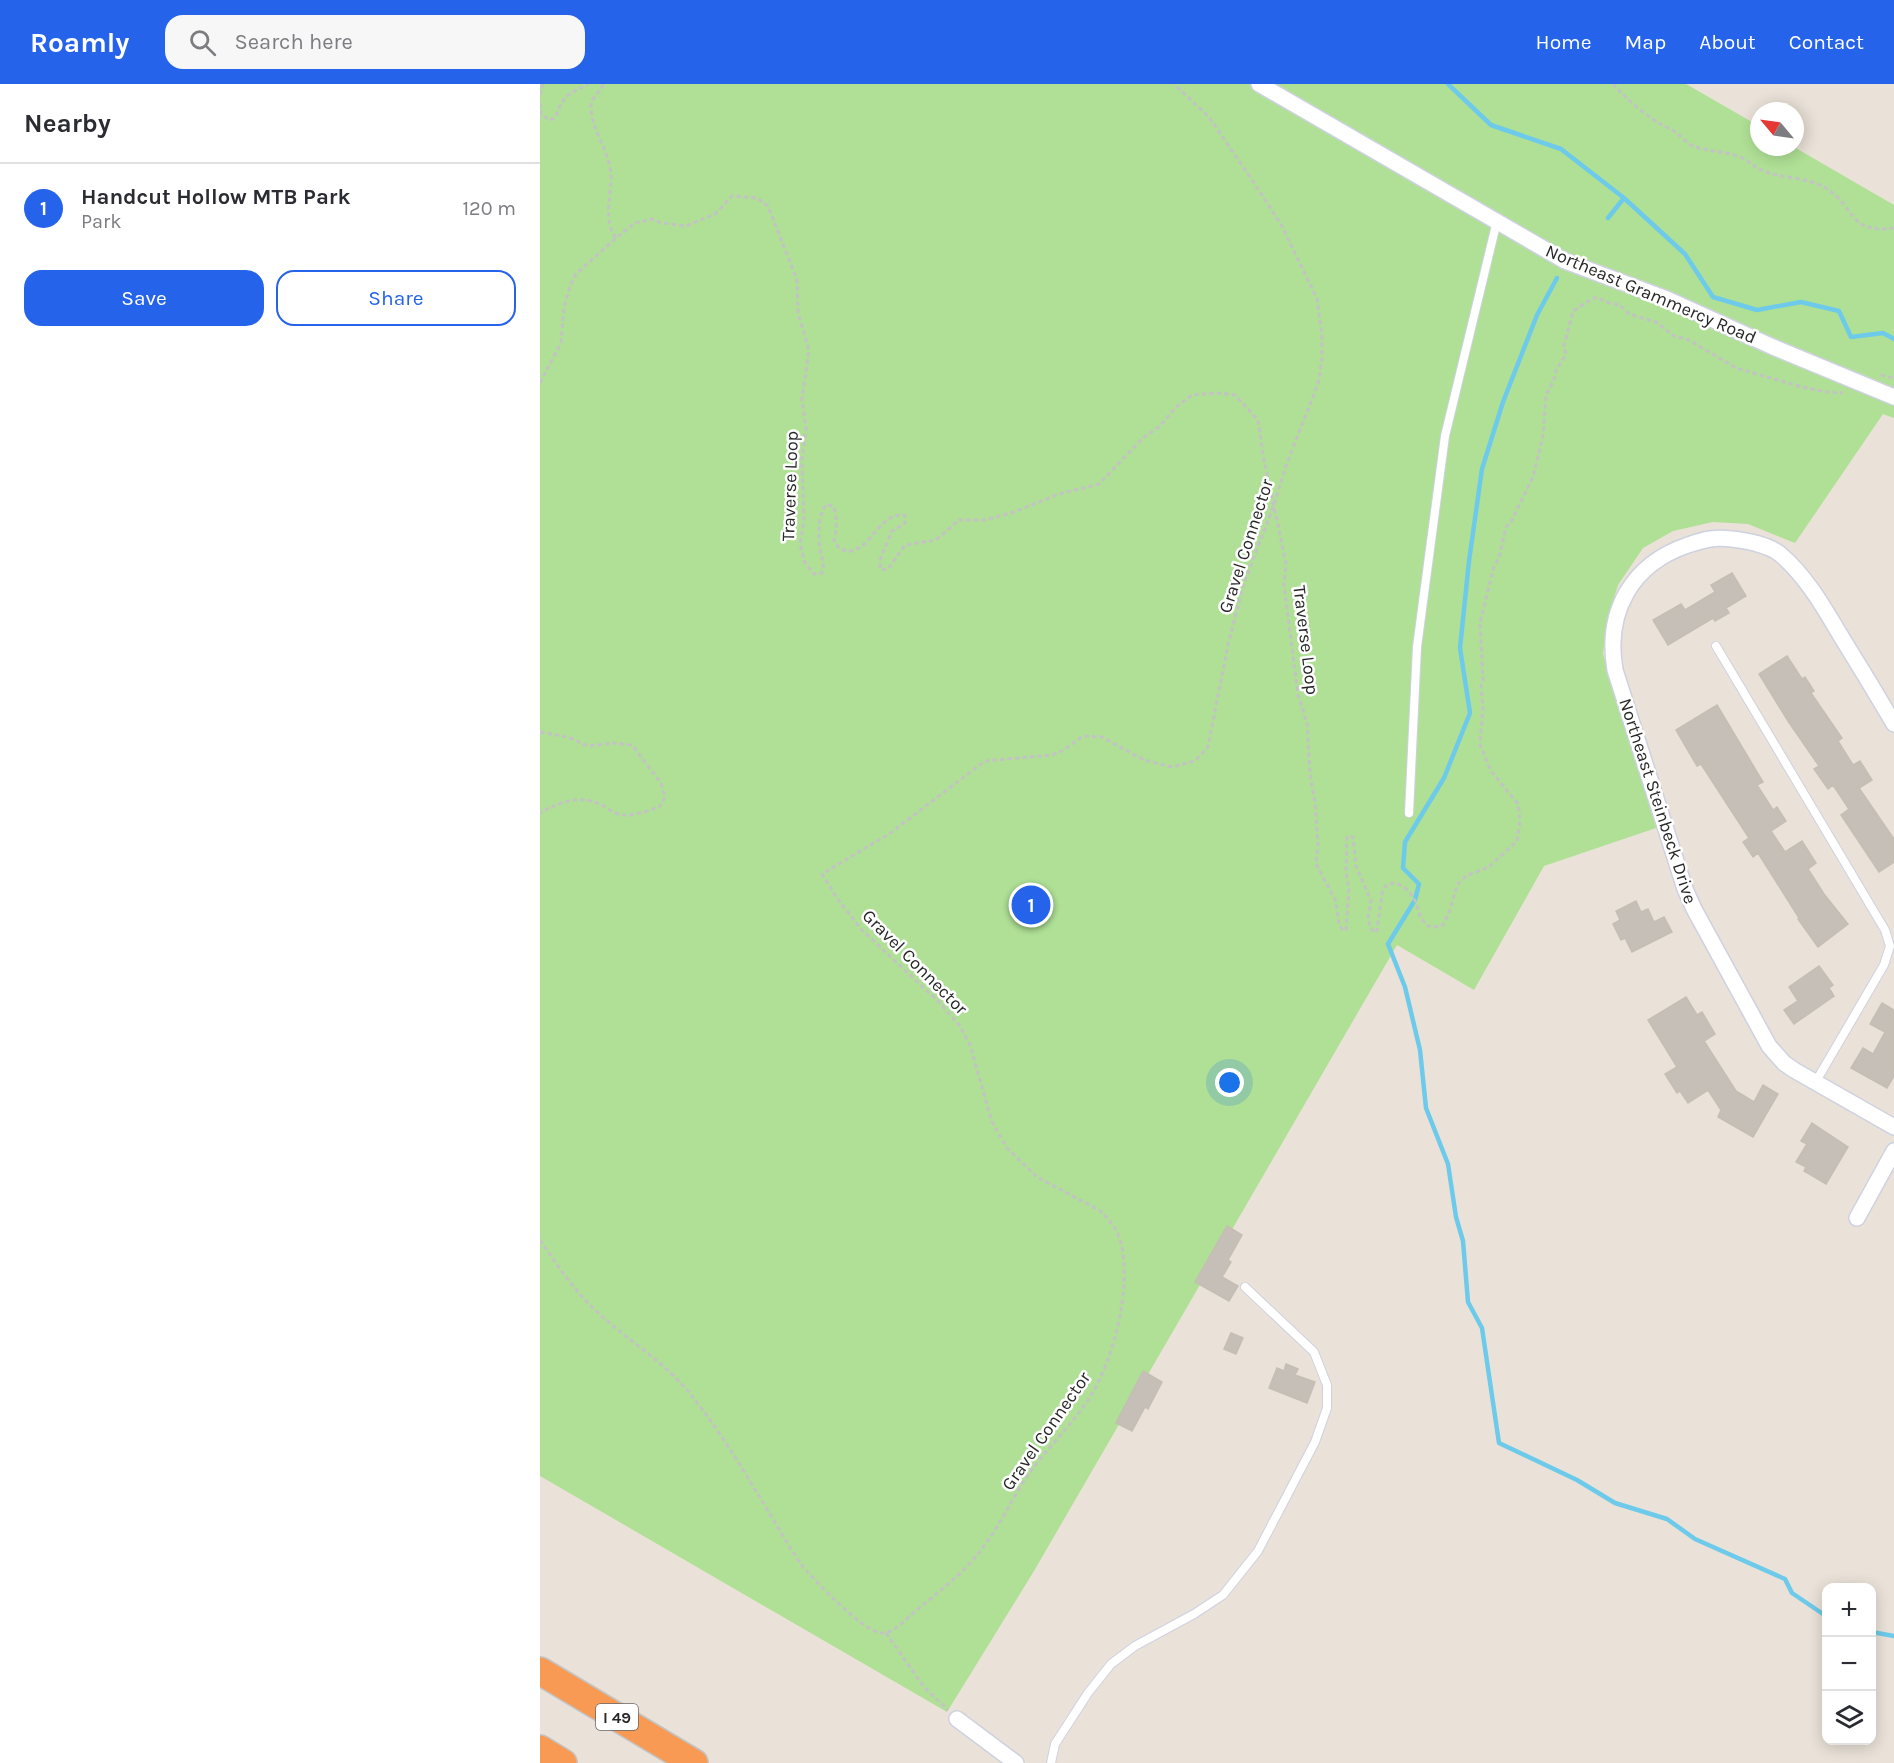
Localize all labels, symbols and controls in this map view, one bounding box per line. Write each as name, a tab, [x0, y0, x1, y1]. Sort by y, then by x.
search box	[165, 15, 585, 69]
text: Roamly	[30, 26, 129, 59]
icon: search	[186, 26, 219, 59]
text: Search here	[234, 29, 353, 55]
text: Home	[1536, 30, 1592, 54]
text: Map	[1625, 30, 1666, 54]
text: About	[1699, 30, 1756, 54]
text: Contact	[1789, 30, 1864, 54]
north arrow	[1750, 102, 1804, 156]
text: Nearby	[24, 108, 111, 139]
text: Handcut Hollow MTB Park	[81, 184, 350, 210]
text: 1	[40, 197, 47, 220]
text: 120 m	[462, 197, 516, 220]
text: Park	[81, 210, 122, 233]
street label: Northeast Grammercy Road	[1542, 240, 1760, 348]
button: Save	[24, 270, 264, 326]
button: Share	[276, 270, 516, 326]
street label: Traverse Loop	[777, 430, 803, 542]
street label: Gravel Connector	[1214, 476, 1278, 616]
street label: Traverse Loop	[1288, 584, 1324, 696]
street label: Northeast Steinbeck Drive	[1614, 695, 1702, 907]
pin: 1	[1012, 882, 1050, 928]
street label: Gravel Connector	[858, 905, 973, 1020]
your location	[1215, 1068, 1244, 1097]
street label: Gravel Connector	[997, 1367, 1095, 1495]
map controls	[1822, 1583, 1876, 1745]
button: +	[1822, 1583, 1876, 1637]
button: −	[1822, 1637, 1876, 1691]
button: layers	[1822, 1691, 1876, 1745]
road number: I 49	[596, 1704, 638, 1730]

